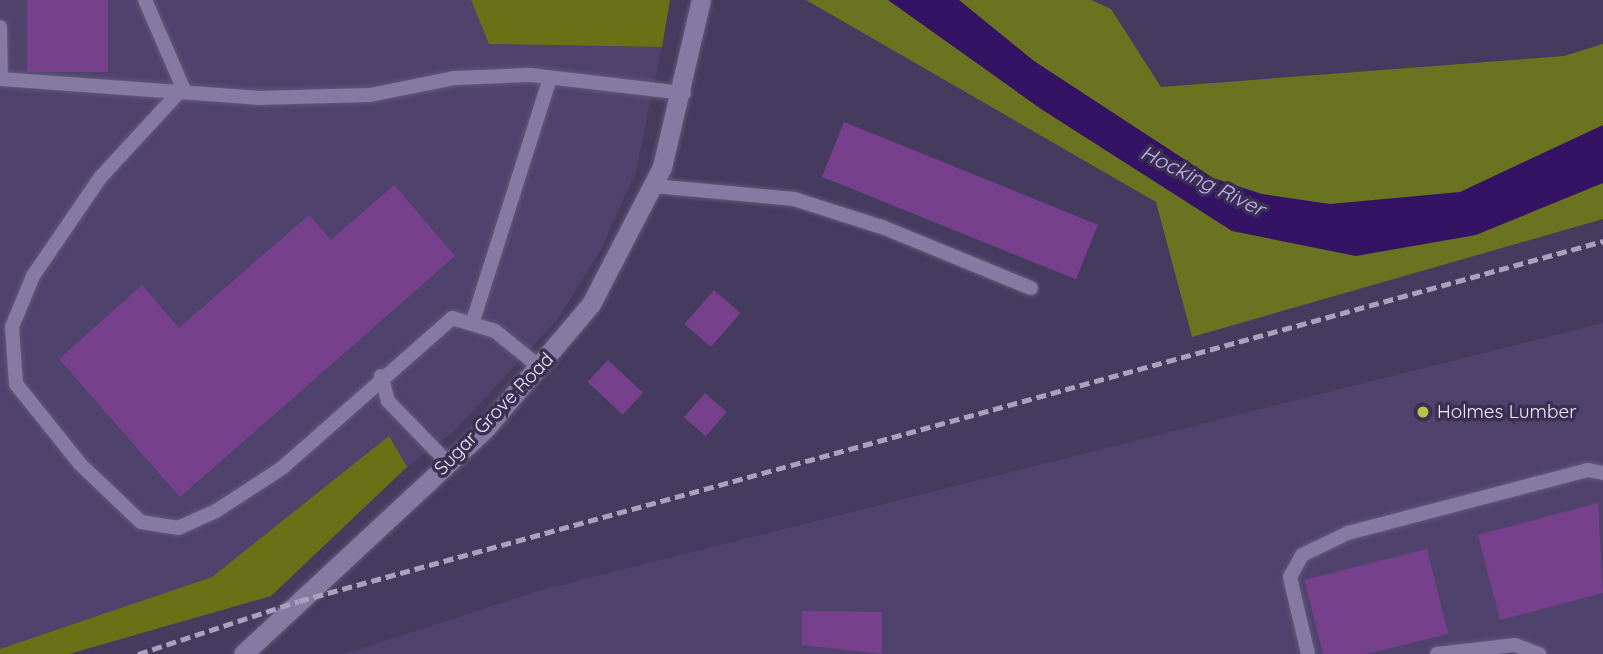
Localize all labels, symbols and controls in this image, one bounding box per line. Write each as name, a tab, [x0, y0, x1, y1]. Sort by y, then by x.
water label: Hocking River	[1137, 139, 1269, 221]
street label: Sugar Grove Road	[430, 348, 558, 480]
place label: Holmes Lumber	[1437, 401, 1576, 423]
marker: Holmes Lumber	[1415, 404, 1431, 420]

